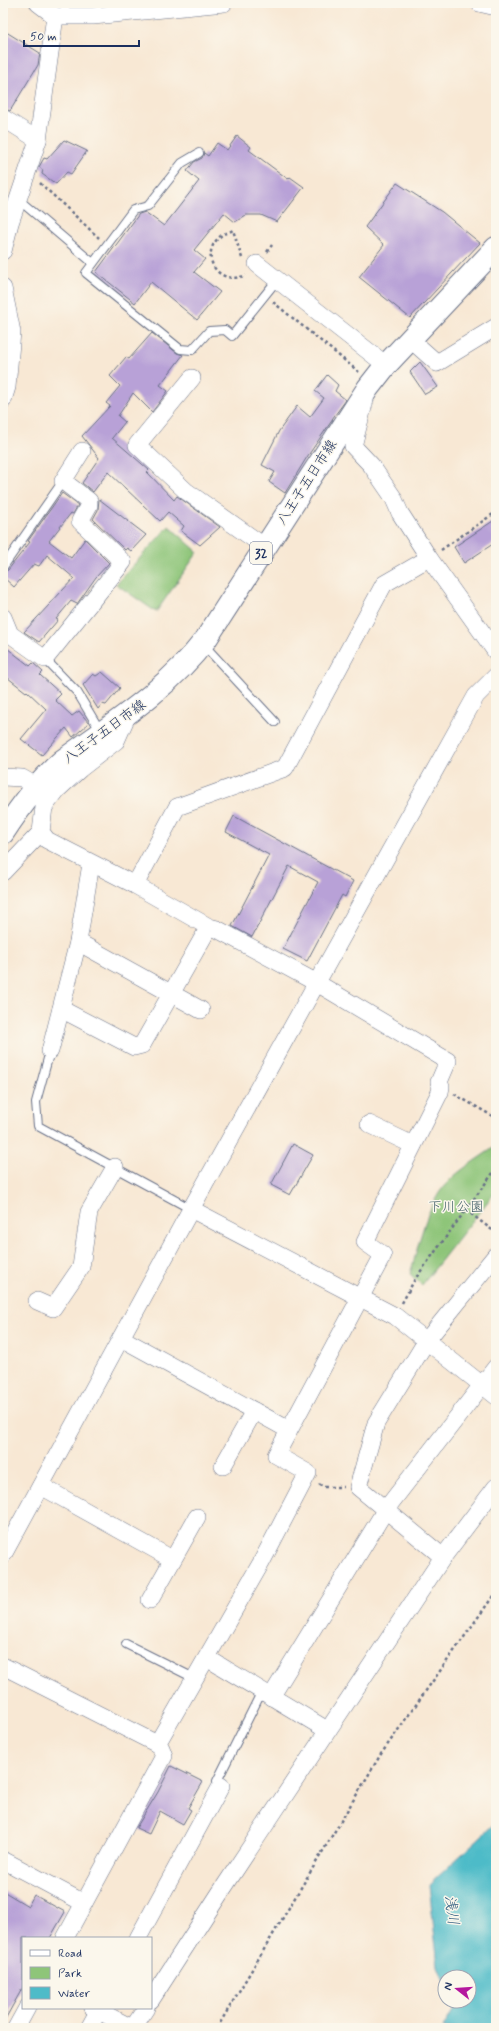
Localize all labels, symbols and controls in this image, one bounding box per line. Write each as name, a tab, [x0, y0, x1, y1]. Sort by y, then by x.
scale bar	[24, 22, 139, 48]
text: 50 m	[30, 29, 57, 45]
street label: 八王子五日市線	[273, 437, 341, 529]
road number: 32	[250, 542, 272, 564]
street label: 八王子五日市線	[60, 696, 150, 768]
park label: 下川公園	[428, 1198, 484, 1216]
water label: 浅川	[439, 1894, 463, 1926]
legend	[22, 1937, 152, 2009]
text: Road	[58, 1946, 82, 1962]
text: Park	[58, 1966, 82, 1982]
north arrow	[437, 1969, 477, 2009]
text: N	[441, 1981, 456, 1992]
text: Water	[58, 1986, 90, 2002]

